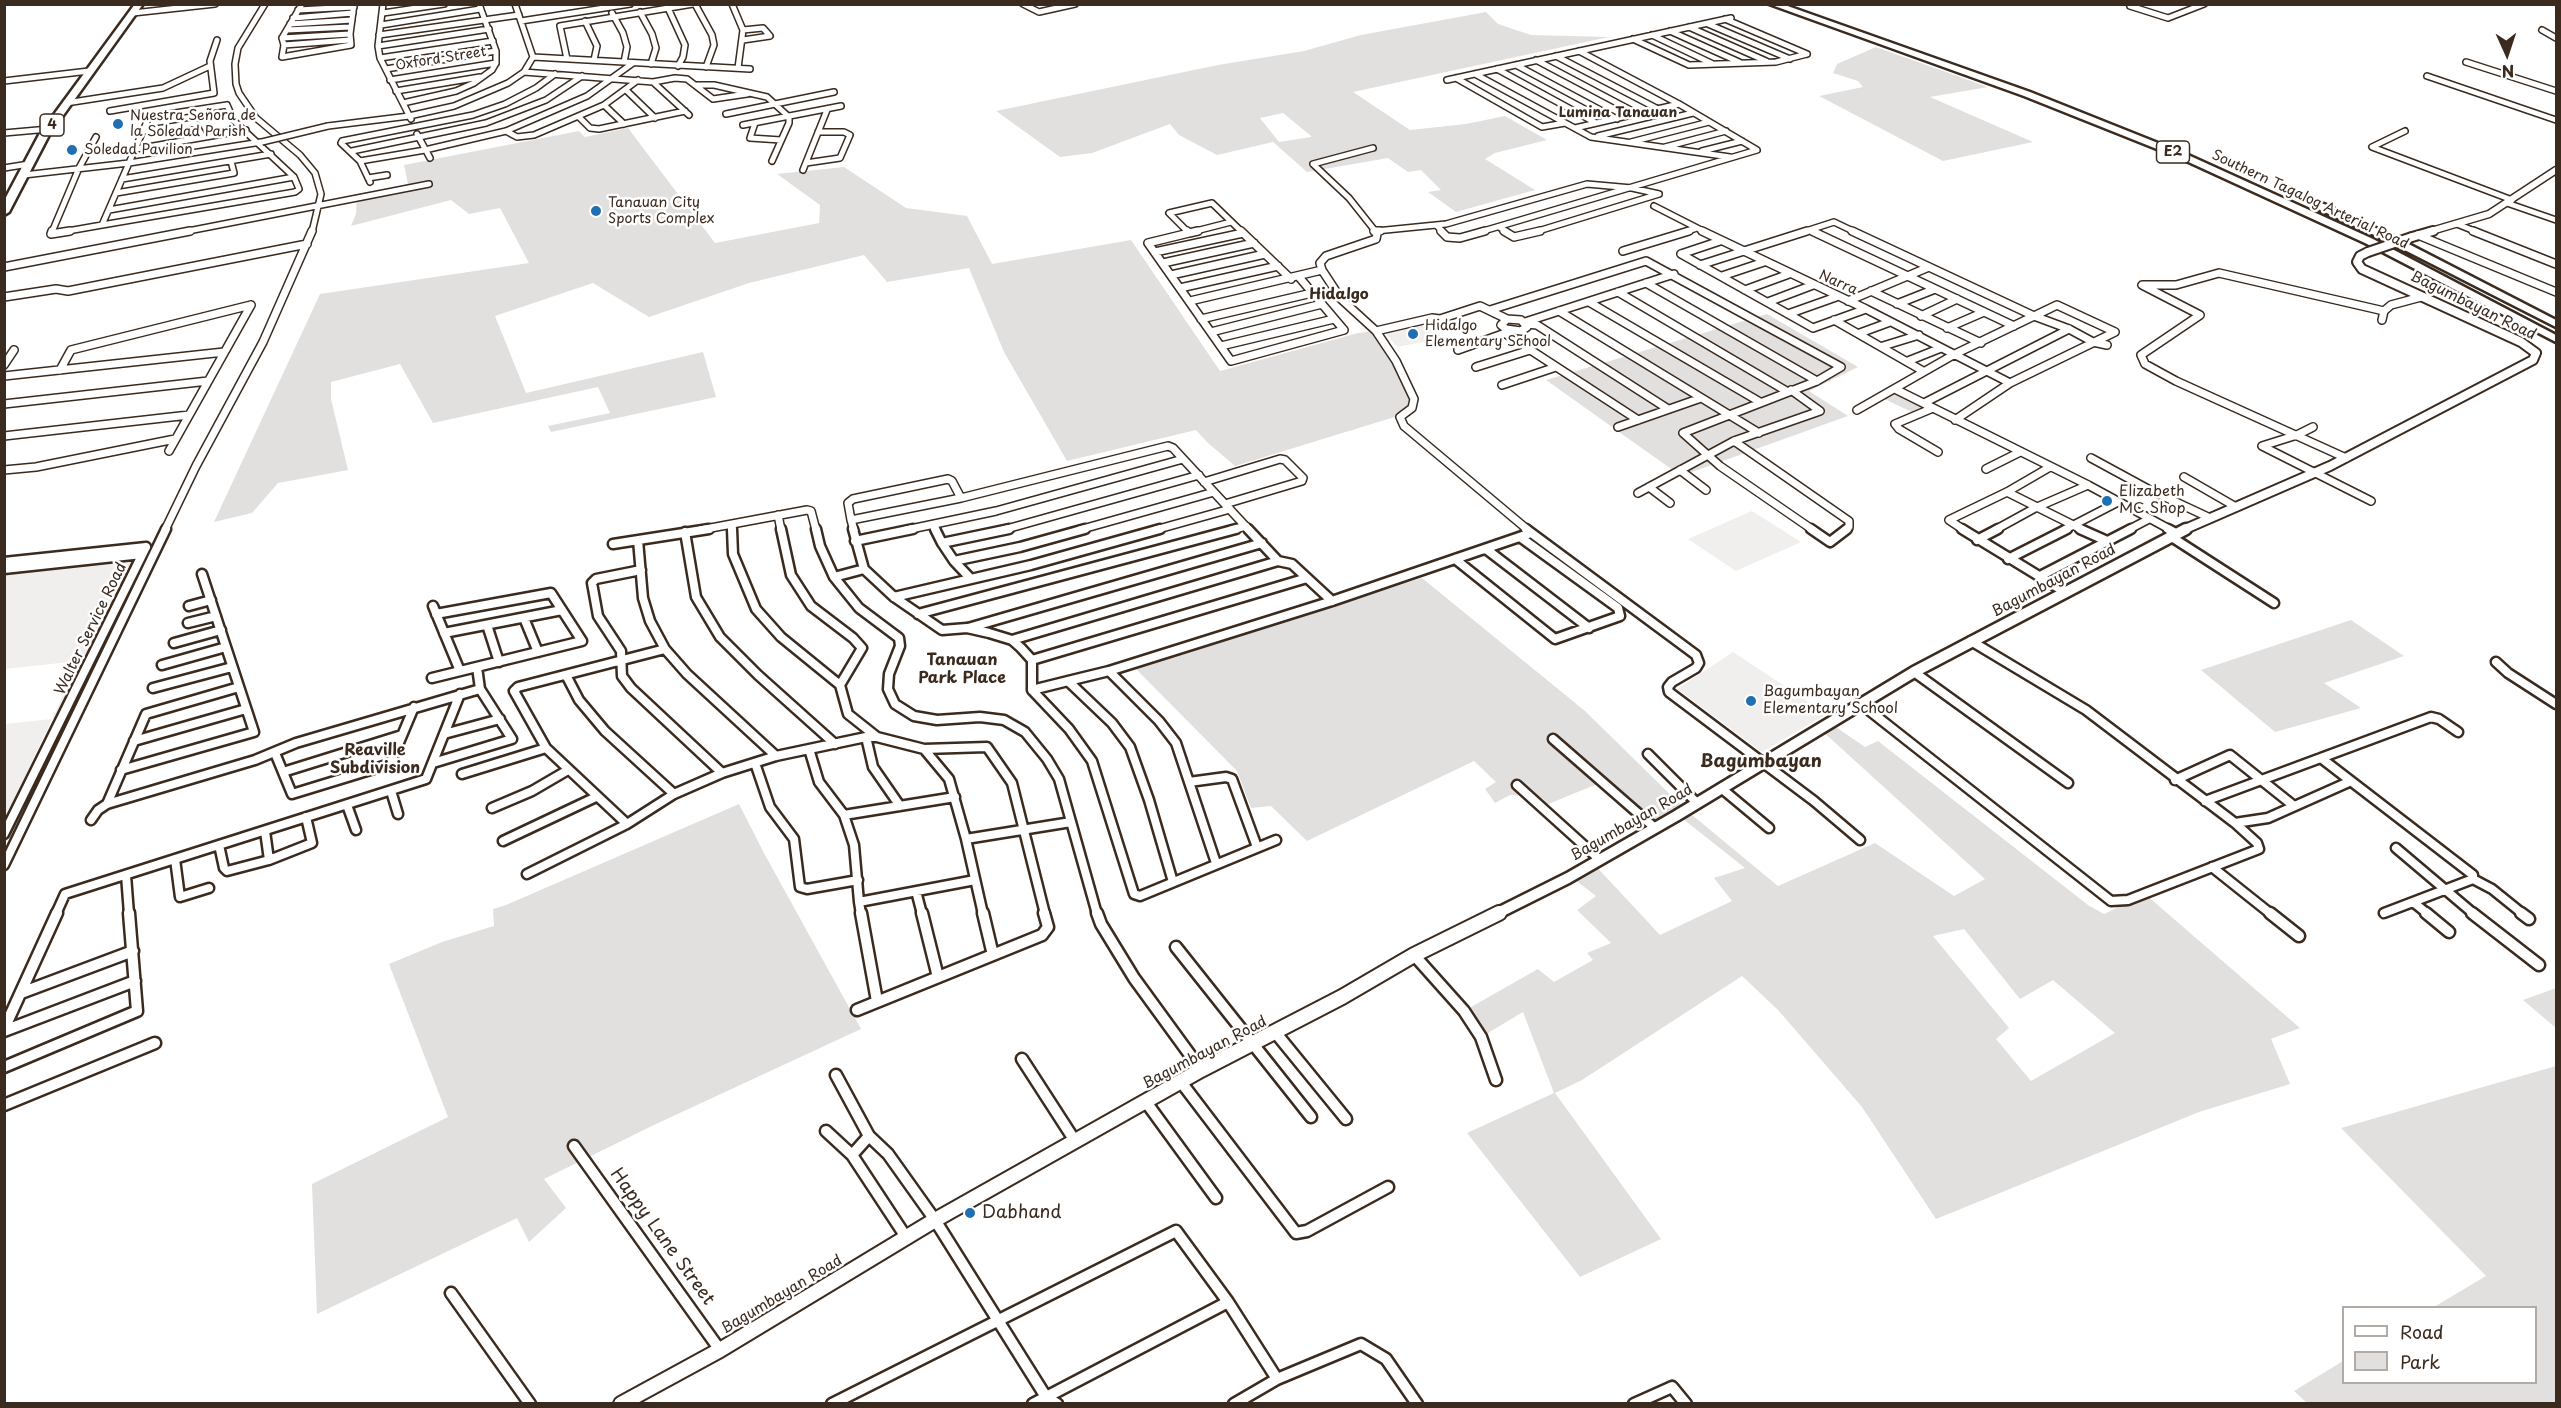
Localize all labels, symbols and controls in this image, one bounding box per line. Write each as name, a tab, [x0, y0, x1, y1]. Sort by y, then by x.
north arrow	[2477, 24, 2537, 84]
street label: Oxford Street	[394, 44, 488, 74]
text: N	[2501, 60, 2515, 84]
district label: Lumina Tanauan	[1559, 105, 1677, 121]
place label: Nuestra Señora de la Soledad Parish	[130, 108, 256, 140]
road number: 4	[40, 114, 64, 136]
marker: Nuestra Señora de la Soledad Parish	[111, 117, 125, 131]
road number: E2	[2156, 141, 2190, 163]
place label: Soledad Pavilion	[84, 142, 193, 158]
marker: Soledad Pavilion	[65, 143, 79, 157]
street label: Southern Tagalog Arterial Road	[2209, 147, 2411, 253]
place label: Tanauan City Sports Complex	[608, 195, 714, 228]
marker: Tanauan City Sports Complex	[589, 204, 603, 218]
street label: Narra	[1816, 267, 1860, 299]
street label: Bagumbayan Road	[2407, 268, 2539, 344]
district label: Hidalgo	[1309, 286, 1369, 304]
place label: Hidalgo Elementary School	[1425, 318, 1551, 350]
marker: Hidalgo Elementary School	[1406, 327, 1420, 341]
place label: Elizabeth MC Shop	[2119, 483, 2185, 518]
marker: Elizabeth MC Shop	[2100, 494, 2114, 508]
street label: Bagumbayan Road	[1989, 541, 2119, 621]
street label: Walter Service Road	[51, 560, 131, 698]
district label: Tanauan Park Place	[918, 651, 1006, 689]
place label: Bagumbayan Elementary School	[1763, 683, 1898, 718]
marker: Bagumbayan Elementary School	[1744, 694, 1758, 708]
district label: Reaville Subdivision	[330, 741, 420, 779]
district label: Bagumbayan	[1700, 751, 1822, 773]
street label: Bagumbayan Road	[1568, 781, 1696, 865]
street label: Bagumbayan Road	[1140, 1013, 1270, 1093]
street label: Happy Lane Street	[605, 1164, 719, 1310]
place label: Dabhand	[982, 1202, 1061, 1224]
marker: Dabhand	[963, 1206, 977, 1220]
street label: Bagumbayan Road	[718, 1252, 846, 1338]
legend	[2342, 1306, 2537, 1384]
text: Road	[2400, 1318, 2444, 1345]
text: Park	[2400, 1348, 2440, 1375]

